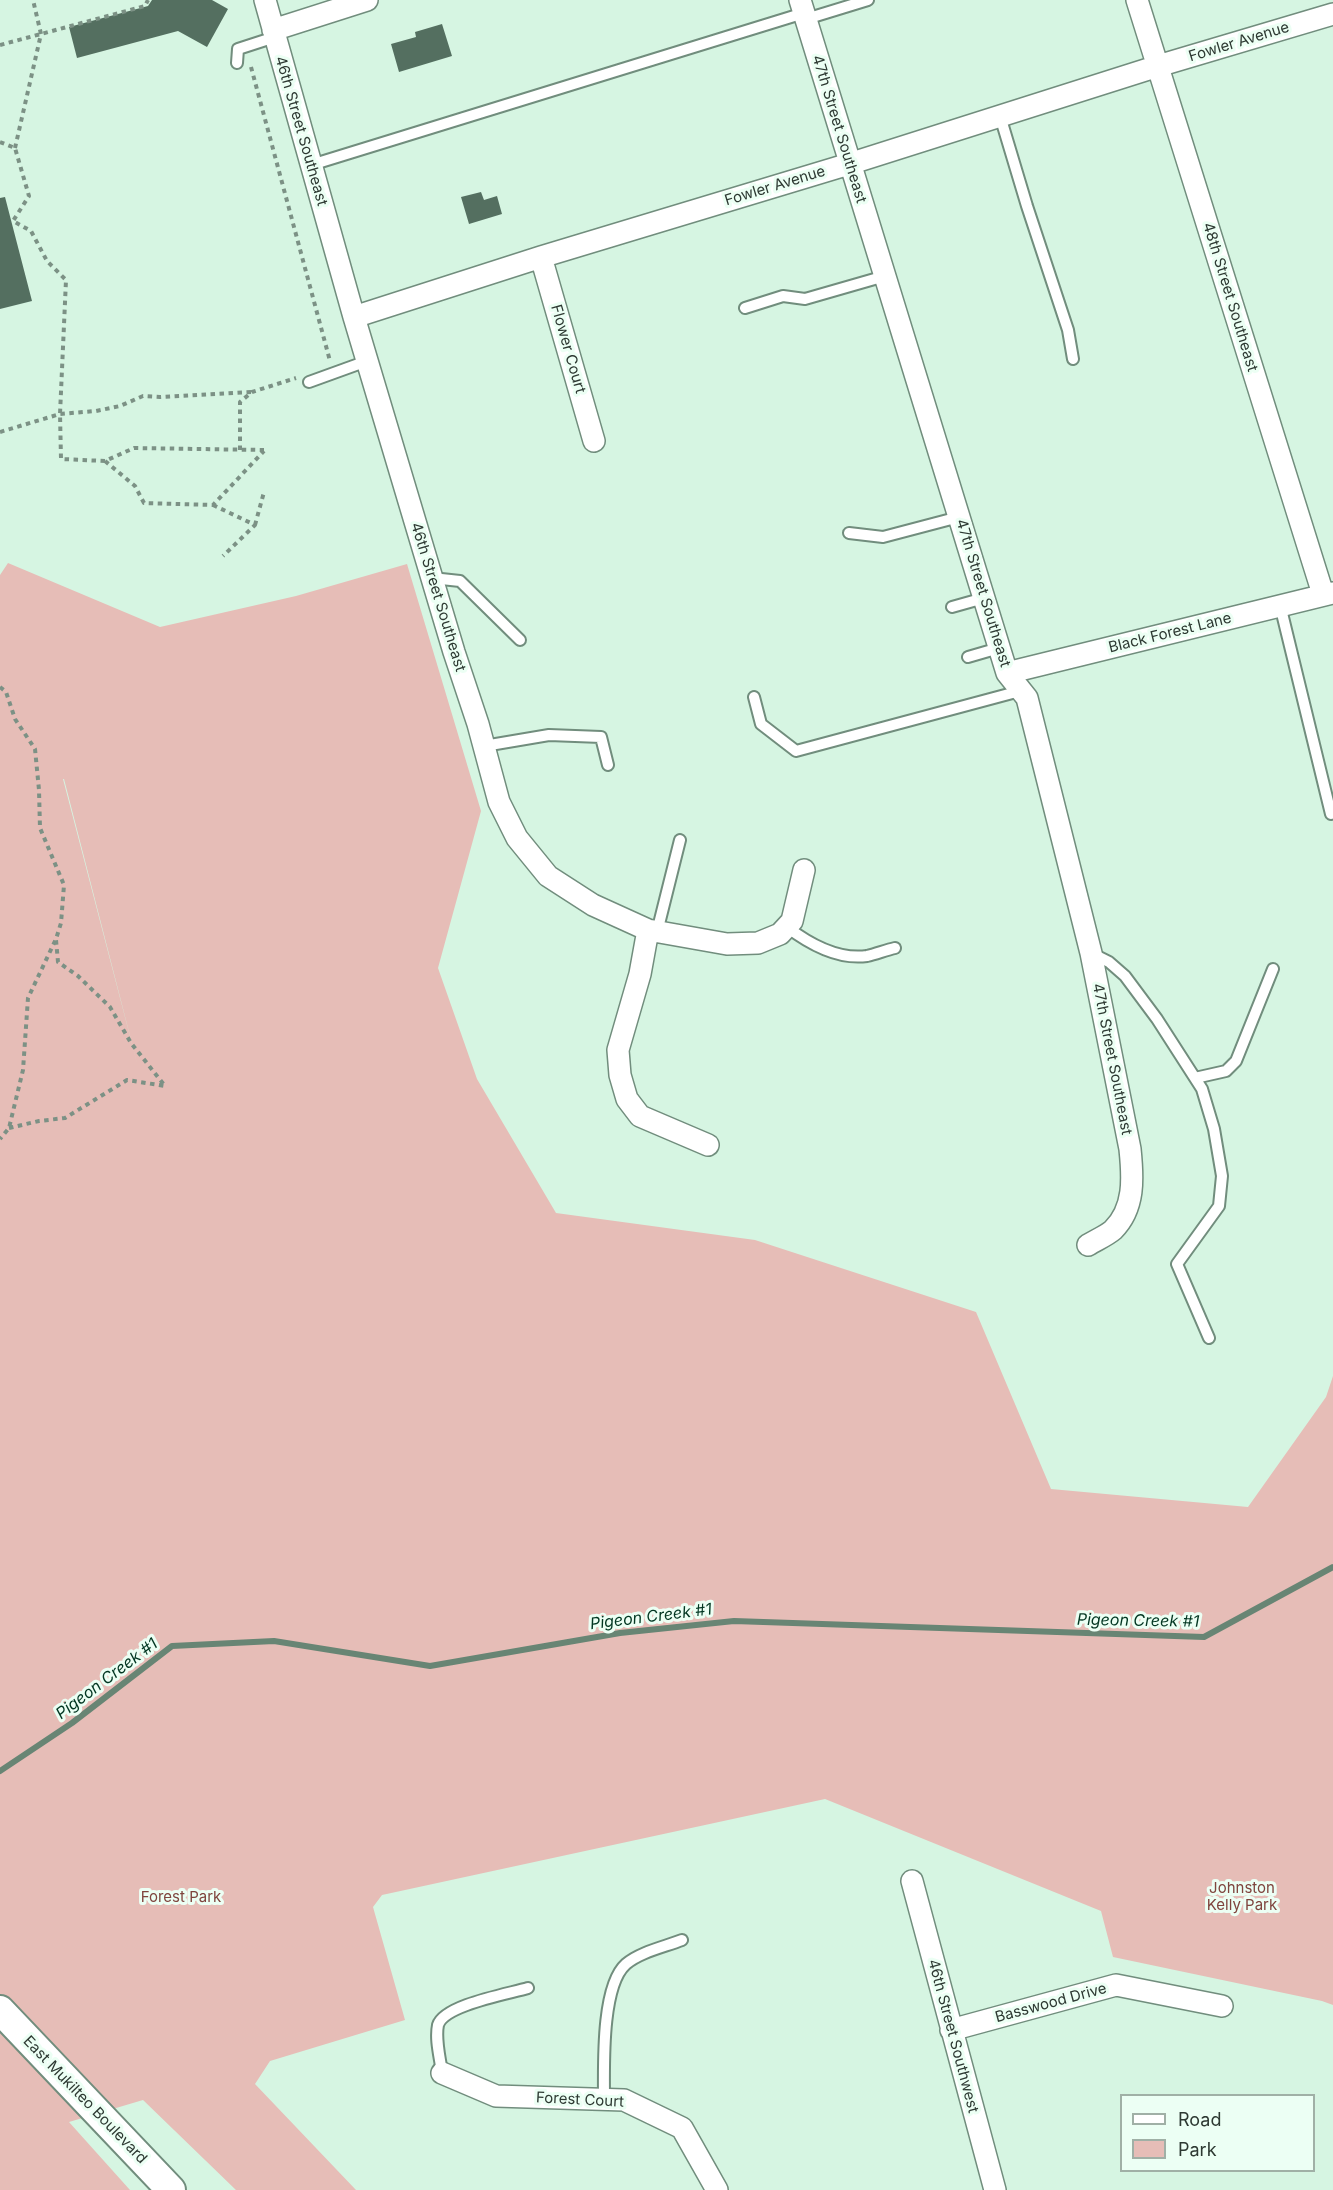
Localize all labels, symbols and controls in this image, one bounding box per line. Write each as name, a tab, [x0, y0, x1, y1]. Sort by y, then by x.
street label: Fowler Avenue	[1187, 18, 1291, 66]
street label: 47th Street Southeast	[808, 53, 870, 205]
street label: 46th Street Southeast	[271, 54, 331, 208]
street label: Fowler Avenue	[723, 162, 827, 210]
street label: 48th Street Southeast	[1199, 220, 1261, 374]
street label: Flower Court	[547, 303, 589, 395]
street label: 47th Street Southeast	[952, 517, 1014, 669]
street label: 46th Street Southeast	[407, 520, 469, 674]
street label: Black Forest Lane	[1107, 609, 1233, 657]
street label: 47th Street Southeast	[1088, 982, 1136, 1136]
water label: Pigeon Creek #1	[589, 1600, 713, 1634]
water label: Pigeon Creek #1	[1077, 1610, 1199, 1632]
water label: Pigeon Creek #1	[52, 1634, 162, 1724]
park label: Johnston Kelly Park	[1207, 1879, 1277, 1914]
park label: Forest Park	[141, 1888, 221, 1906]
street label: 46th Street Southwest	[924, 1957, 982, 2115]
street label: Basswood Drive	[993, 1979, 1109, 2027]
street label: East Mukilteo Boulevard	[19, 2032, 151, 2168]
street label: Forest Court	[536, 2089, 624, 2111]
legend	[1120, 2094, 1315, 2172]
text: Road	[1178, 2109, 1221, 2130]
text: Park	[1178, 2139, 1217, 2160]

